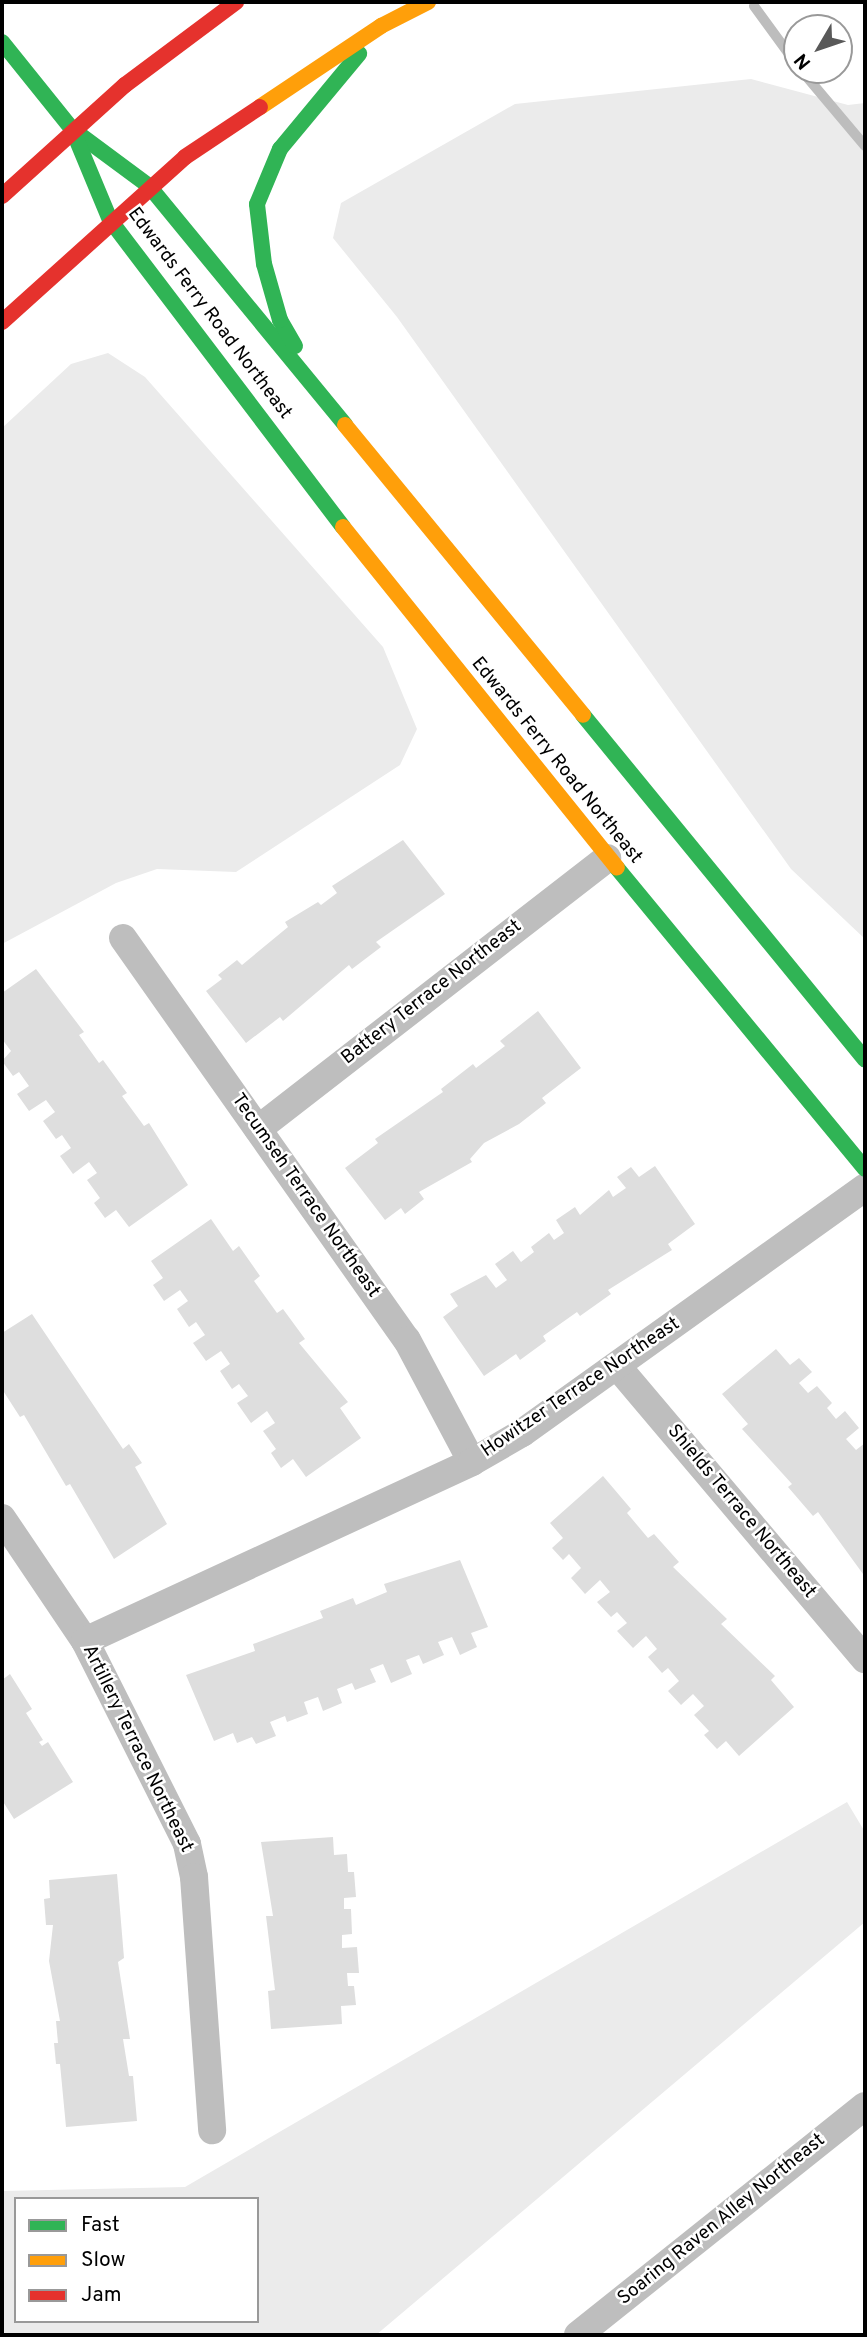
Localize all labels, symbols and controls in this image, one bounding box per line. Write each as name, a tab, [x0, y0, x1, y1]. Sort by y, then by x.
north arrow	[783, 14, 853, 84]
text: N	[790, 48, 817, 74]
street label: Edwards Ferry Road Northeast	[122, 204, 296, 424]
street label: Edwards Ferry Road Northeast	[466, 653, 646, 869]
street label: Battery Terrace Northeast	[337, 915, 527, 1071]
street label: Tecumseh Terrace Northeast	[226, 1089, 384, 1303]
street label: Howitzer Terrace Northeast	[477, 1313, 685, 1463]
street label: Shields Terrace Northeast	[661, 1420, 821, 1604]
street label: Artillery Terrace Northeast	[77, 1641, 197, 1857]
street label: Soaring Raven Alley Northeast	[614, 2129, 830, 2311]
legend	[14, 2197, 259, 2323]
text: Fast	[81, 2212, 120, 2239]
text: Slow	[81, 2247, 126, 2274]
text: Jam	[81, 2282, 122, 2309]

